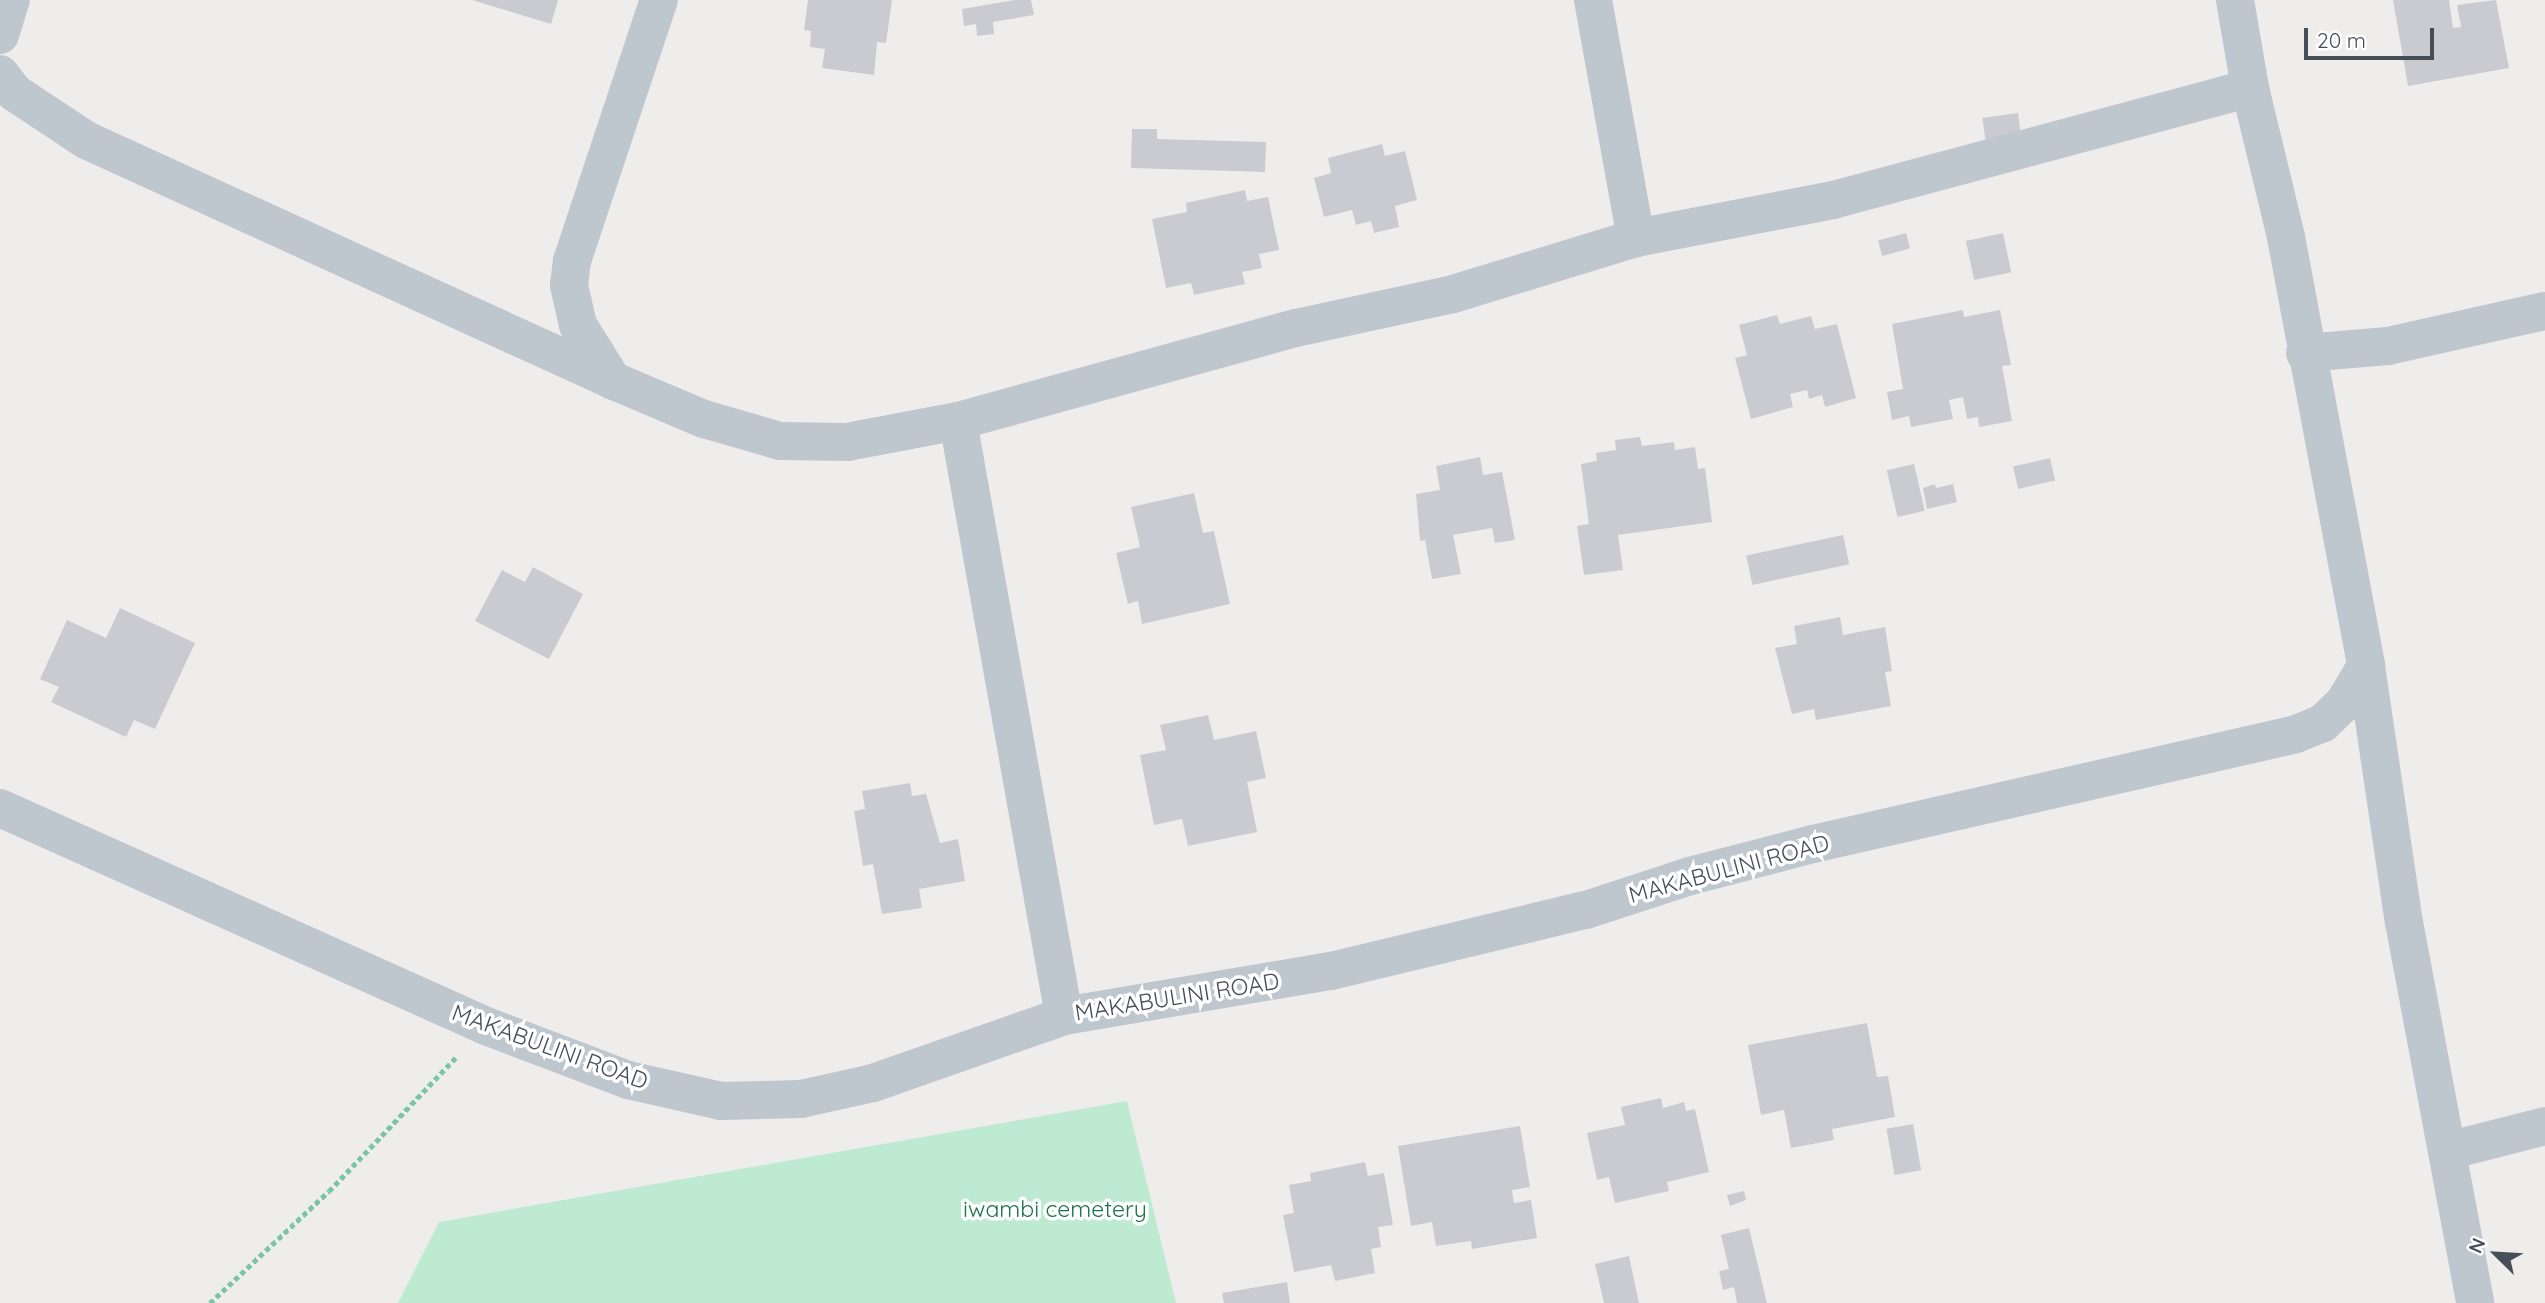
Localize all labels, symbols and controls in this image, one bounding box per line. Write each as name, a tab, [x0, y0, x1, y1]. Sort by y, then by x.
scale bar	[2307, 14, 2436, 58]
text: 20 m	[2317, 27, 2366, 53]
street label: MAKABULINI ROAD	[1626, 829, 1832, 909]
street label: MAKABULINI ROAD	[1073, 967, 1281, 1027]
street label: MAKABULINI ROAD	[448, 999, 652, 1095]
park label: iwambi cemetery	[963, 1195, 1147, 1223]
north arrow	[2461, 1219, 2531, 1289]
text: N	[2463, 1234, 2491, 1257]

